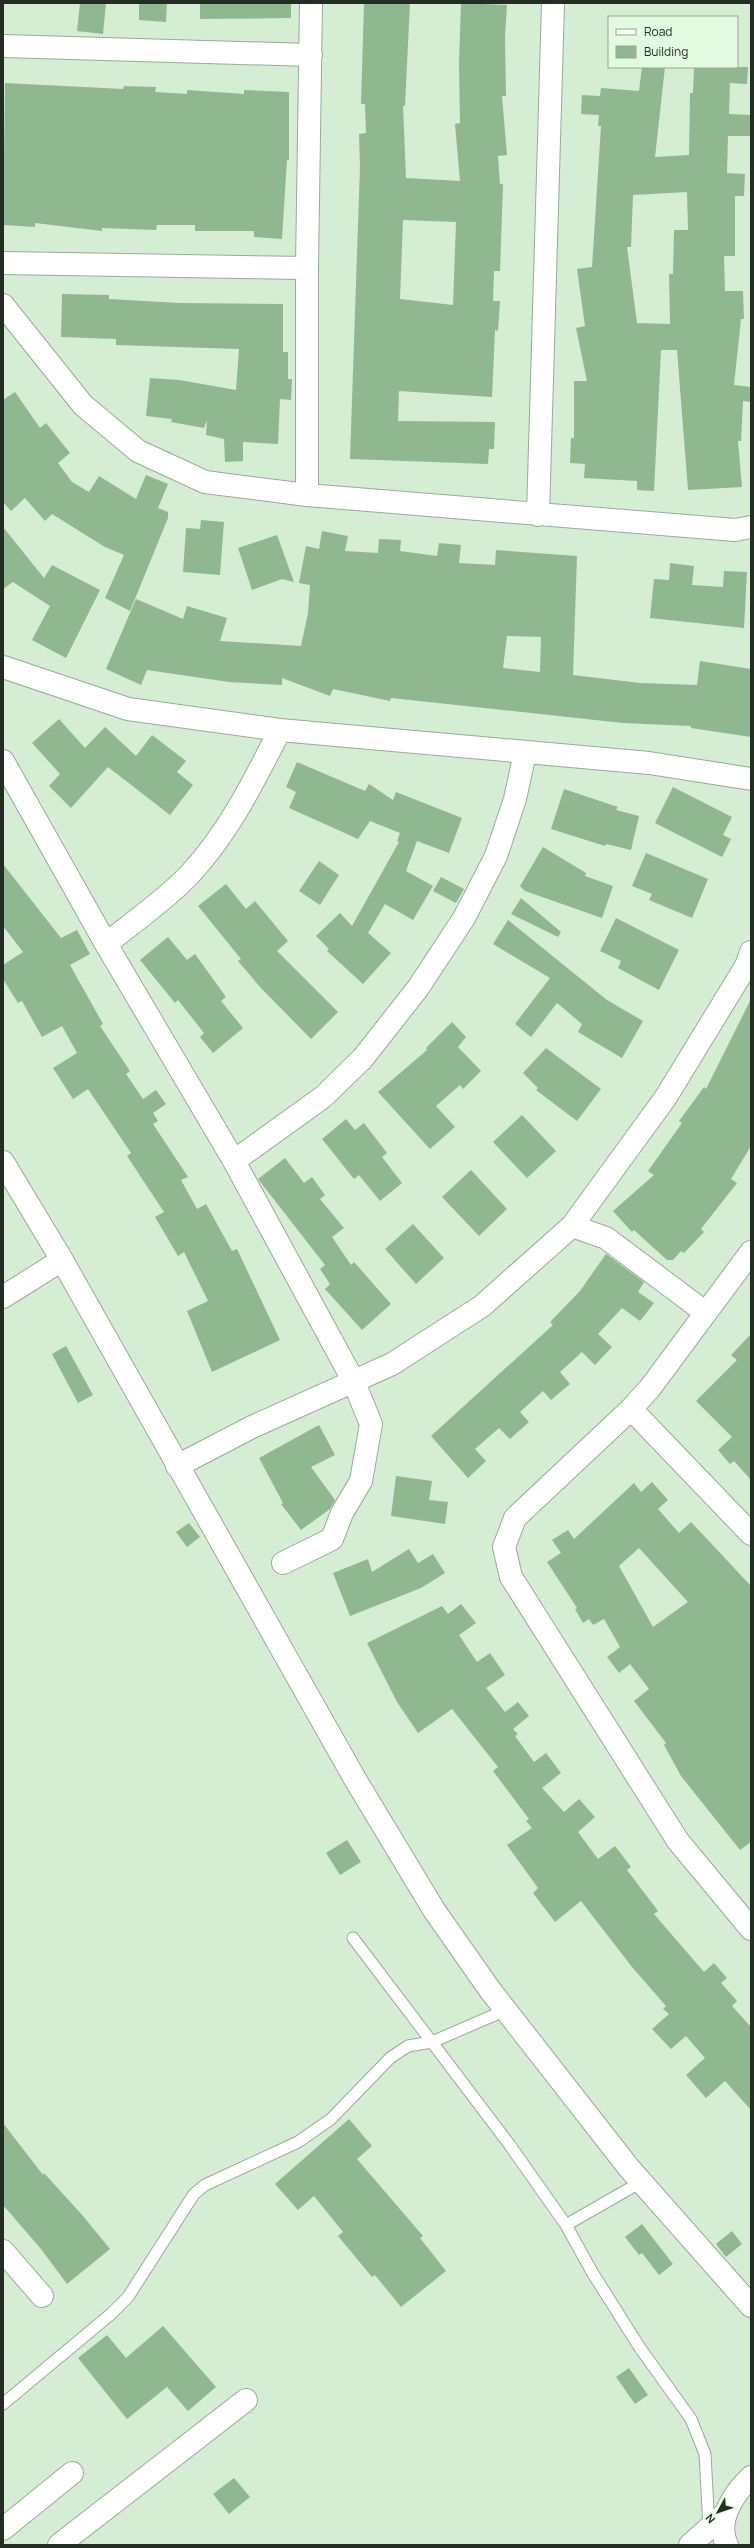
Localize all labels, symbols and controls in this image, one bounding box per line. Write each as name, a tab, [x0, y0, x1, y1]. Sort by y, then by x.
legend	[608, 16, 738, 68]
text: Road	[644, 23, 672, 40]
text: Building	[644, 43, 688, 60]
north arrow	[698, 2492, 738, 2532]
text: N	[702, 2511, 718, 2527]

